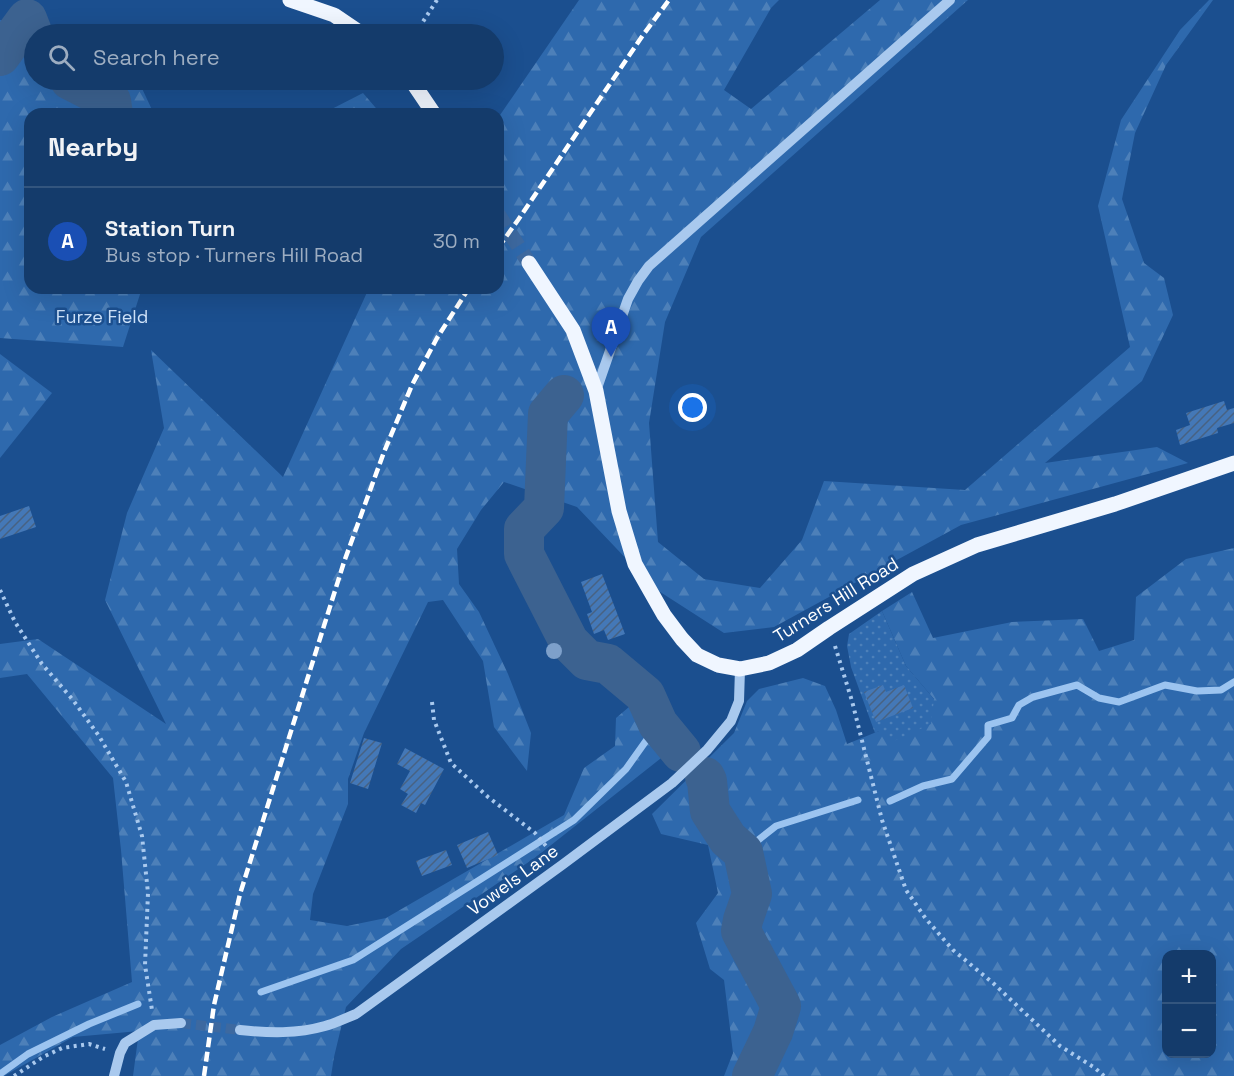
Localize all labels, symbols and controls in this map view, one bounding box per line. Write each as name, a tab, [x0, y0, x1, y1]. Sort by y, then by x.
search box	[24, 24, 504, 90]
icon: search	[45, 41, 78, 74]
text: Search here	[93, 43, 220, 71]
text: Nearby	[48, 130, 138, 164]
text: Station Turn	[105, 214, 235, 242]
text: A	[61, 228, 74, 254]
text: 30 m	[433, 228, 480, 254]
text: Bus stop · Turners Hill Road	[105, 242, 363, 268]
park label: Furze Field	[56, 305, 148, 328]
pin: A	[592, 308, 630, 357]
your location	[678, 393, 707, 422]
street label: Turners Hill Road	[769, 552, 903, 647]
street label: Vowels Lane	[463, 839, 563, 920]
map controls	[1162, 950, 1216, 1058]
button: +	[1162, 950, 1216, 1004]
button: −	[1162, 1004, 1216, 1058]

